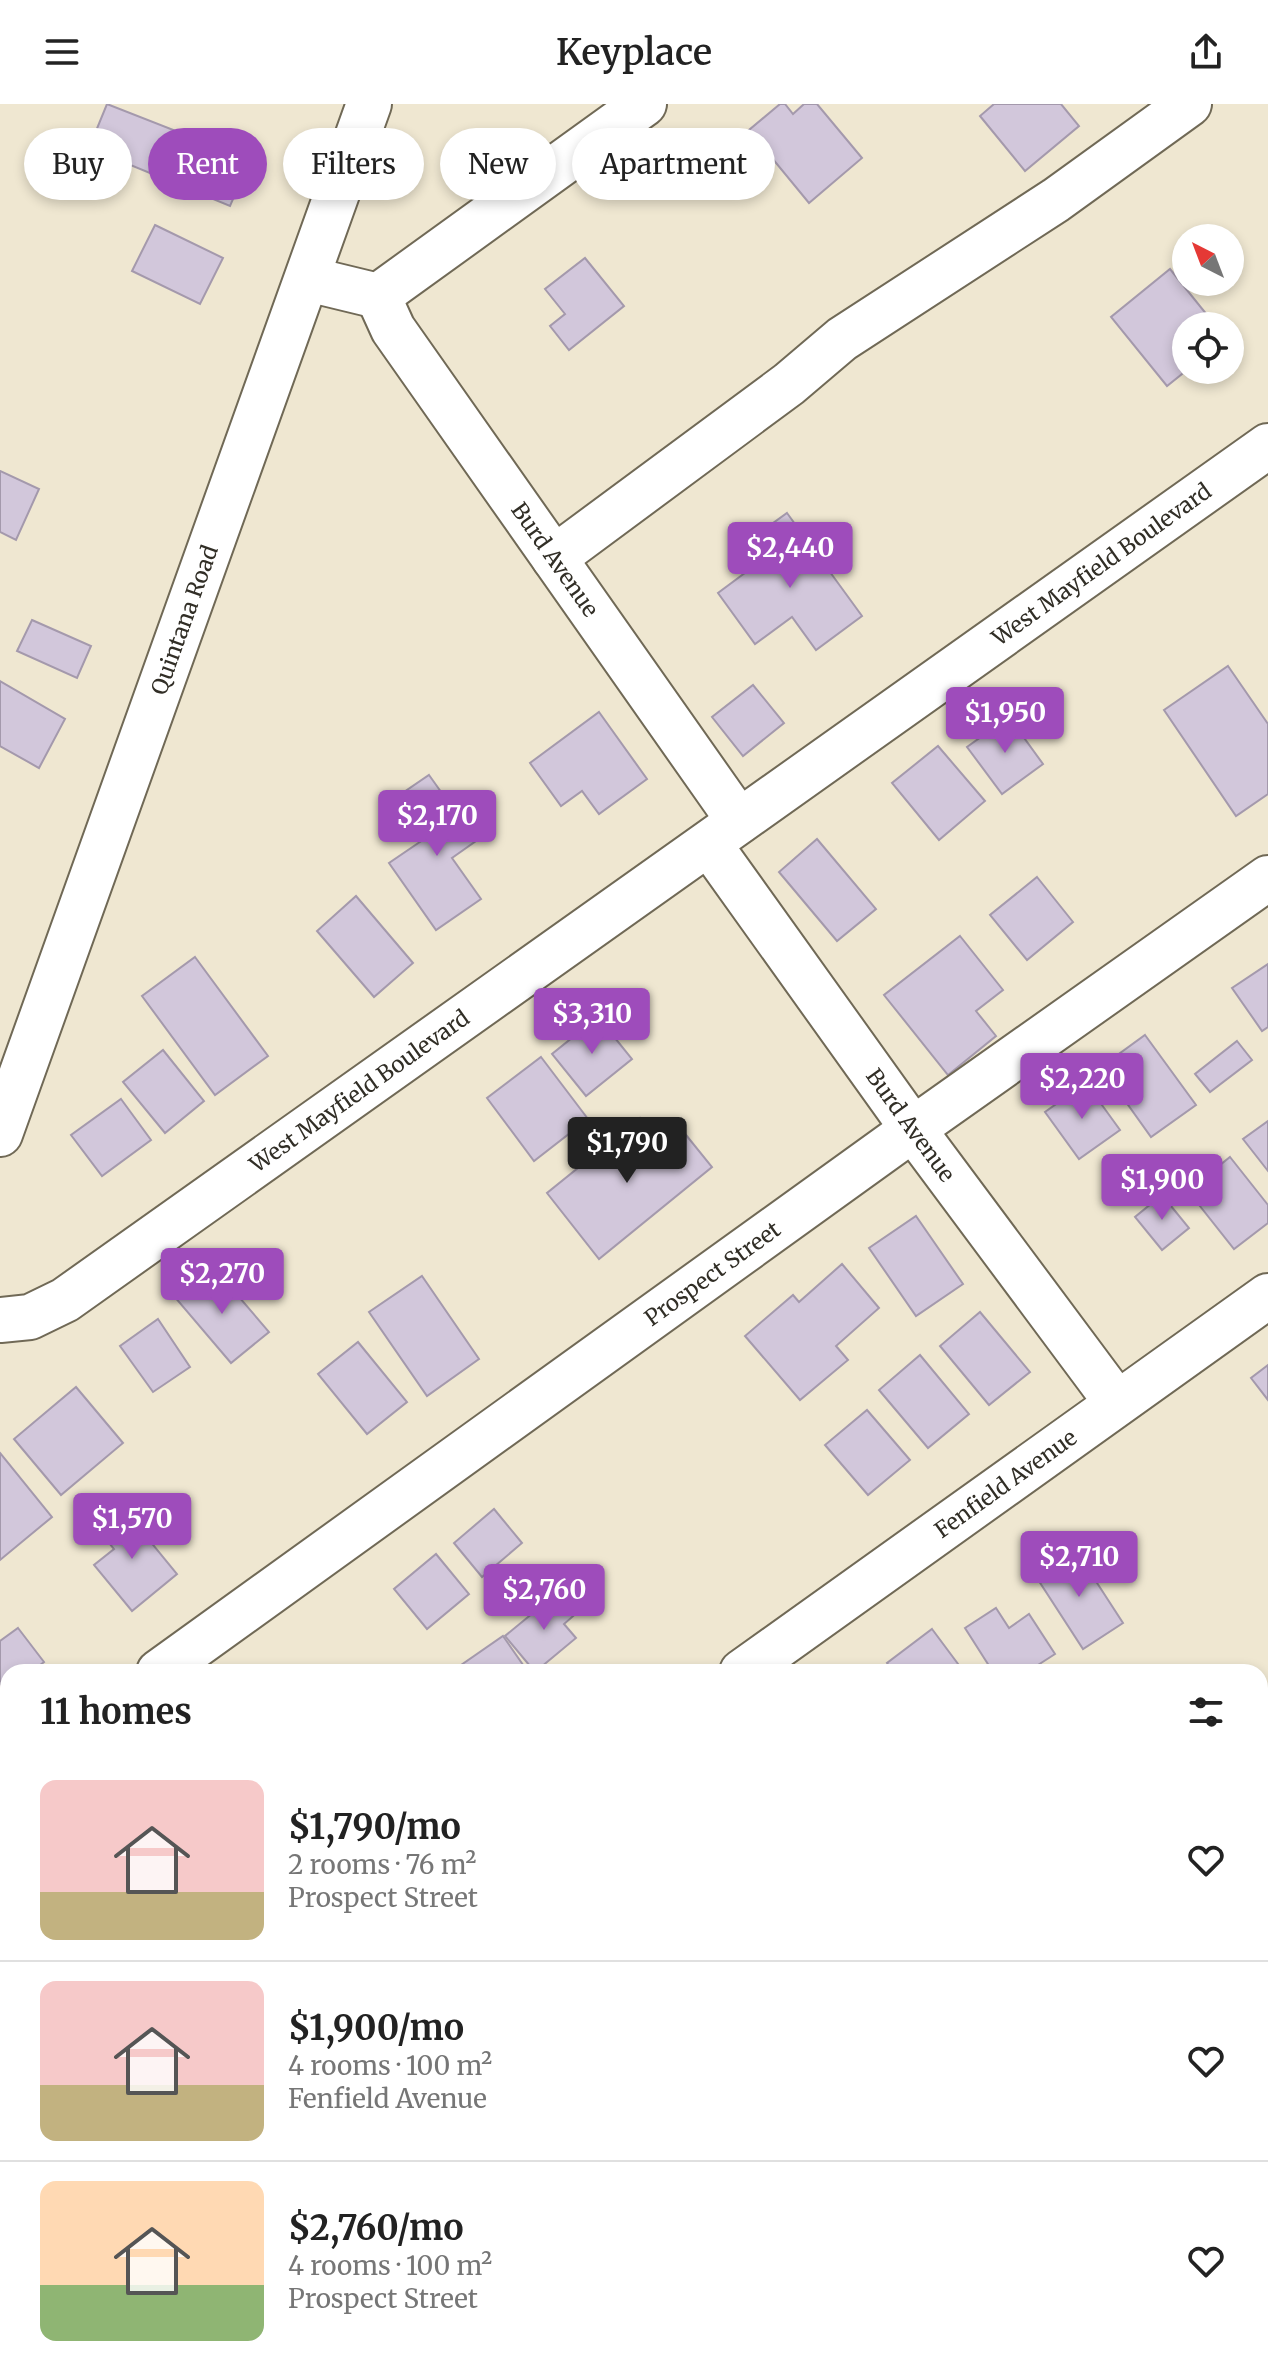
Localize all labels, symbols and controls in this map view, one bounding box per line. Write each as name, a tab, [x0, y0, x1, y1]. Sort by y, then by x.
icon: menu	[40, 30, 84, 74]
text: Keyplace	[556, 30, 712, 75]
icon: share	[1184, 30, 1228, 74]
chip: Buy	[24, 128, 132, 200]
chip: Rent	[148, 128, 267, 200]
chip: Filters	[283, 128, 424, 200]
chip: New	[440, 128, 556, 200]
chip: Apartment	[572, 128, 775, 200]
north arrow	[1172, 224, 1244, 296]
map controls	[1172, 224, 1244, 384]
button: locate	[1172, 312, 1244, 384]
street label: West Mayfield Boulevard	[985, 477, 1217, 652]
street label: Burd Avenue	[505, 497, 605, 622]
pin: $2,440	[725, 522, 855, 590]
text: $2,440	[746, 531, 834, 564]
street label: Quintana Road	[144, 541, 224, 699]
pin: $1,950	[940, 687, 1070, 755]
text: $1,950	[964, 696, 1046, 729]
pin: $2,170	[372, 790, 502, 858]
text: $2,170	[396, 799, 478, 832]
pin: $3,310	[527, 988, 657, 1056]
text: $3,310	[552, 997, 632, 1030]
street label: West Mayfield Boulevard	[243, 1004, 475, 1179]
pin: $2,220	[1017, 1053, 1147, 1121]
text: $2,220	[1038, 1062, 1126, 1095]
street label: Burd Avenue	[860, 1063, 961, 1187]
pin: $1,790	[562, 1117, 692, 1185]
text: $1,790	[586, 1126, 668, 1159]
pin: $1,900	[1097, 1154, 1227, 1222]
text: $1,900	[1119, 1163, 1205, 1196]
street label: Prospect Street	[639, 1215, 786, 1332]
pin: $2,270	[157, 1248, 287, 1316]
text: $2,270	[179, 1257, 265, 1290]
street label: Fenfield Avenue	[929, 1423, 1082, 1544]
pin: $1,570	[67, 1493, 197, 1561]
text: $1,570	[91, 1502, 173, 1535]
pin: $2,710	[1014, 1531, 1144, 1599]
text: $2,710	[1039, 1540, 1119, 1573]
pin: $2,760	[479, 1564, 609, 1632]
text: $2,760	[502, 1573, 586, 1606]
icon: filters	[1184, 1690, 1228, 1734]
text: 11 homes	[40, 1691, 192, 1733]
text: $1,790/mo	[288, 1806, 461, 1848]
icon: home	[104, 1812, 200, 1908]
icon: heart	[1184, 1838, 1228, 1882]
text: 2 rooms · 76 m²	[288, 1848, 476, 1881]
text: Prospect Street	[288, 1881, 478, 1914]
text: $1,900/mo	[288, 2007, 464, 2049]
icon: home	[104, 2013, 200, 2109]
icon: heart	[1184, 2039, 1228, 2083]
text: 4 rooms · 100 m²	[288, 2049, 492, 2082]
text: Fenfield Avenue	[288, 2082, 487, 2115]
text: $2,760/mo	[288, 2207, 464, 2249]
icon: home	[104, 2213, 200, 2309]
icon: heart	[1184, 2239, 1228, 2283]
text: 4 rooms · 100 m²	[288, 2249, 492, 2282]
text: Prospect Street	[288, 2282, 478, 2315]

